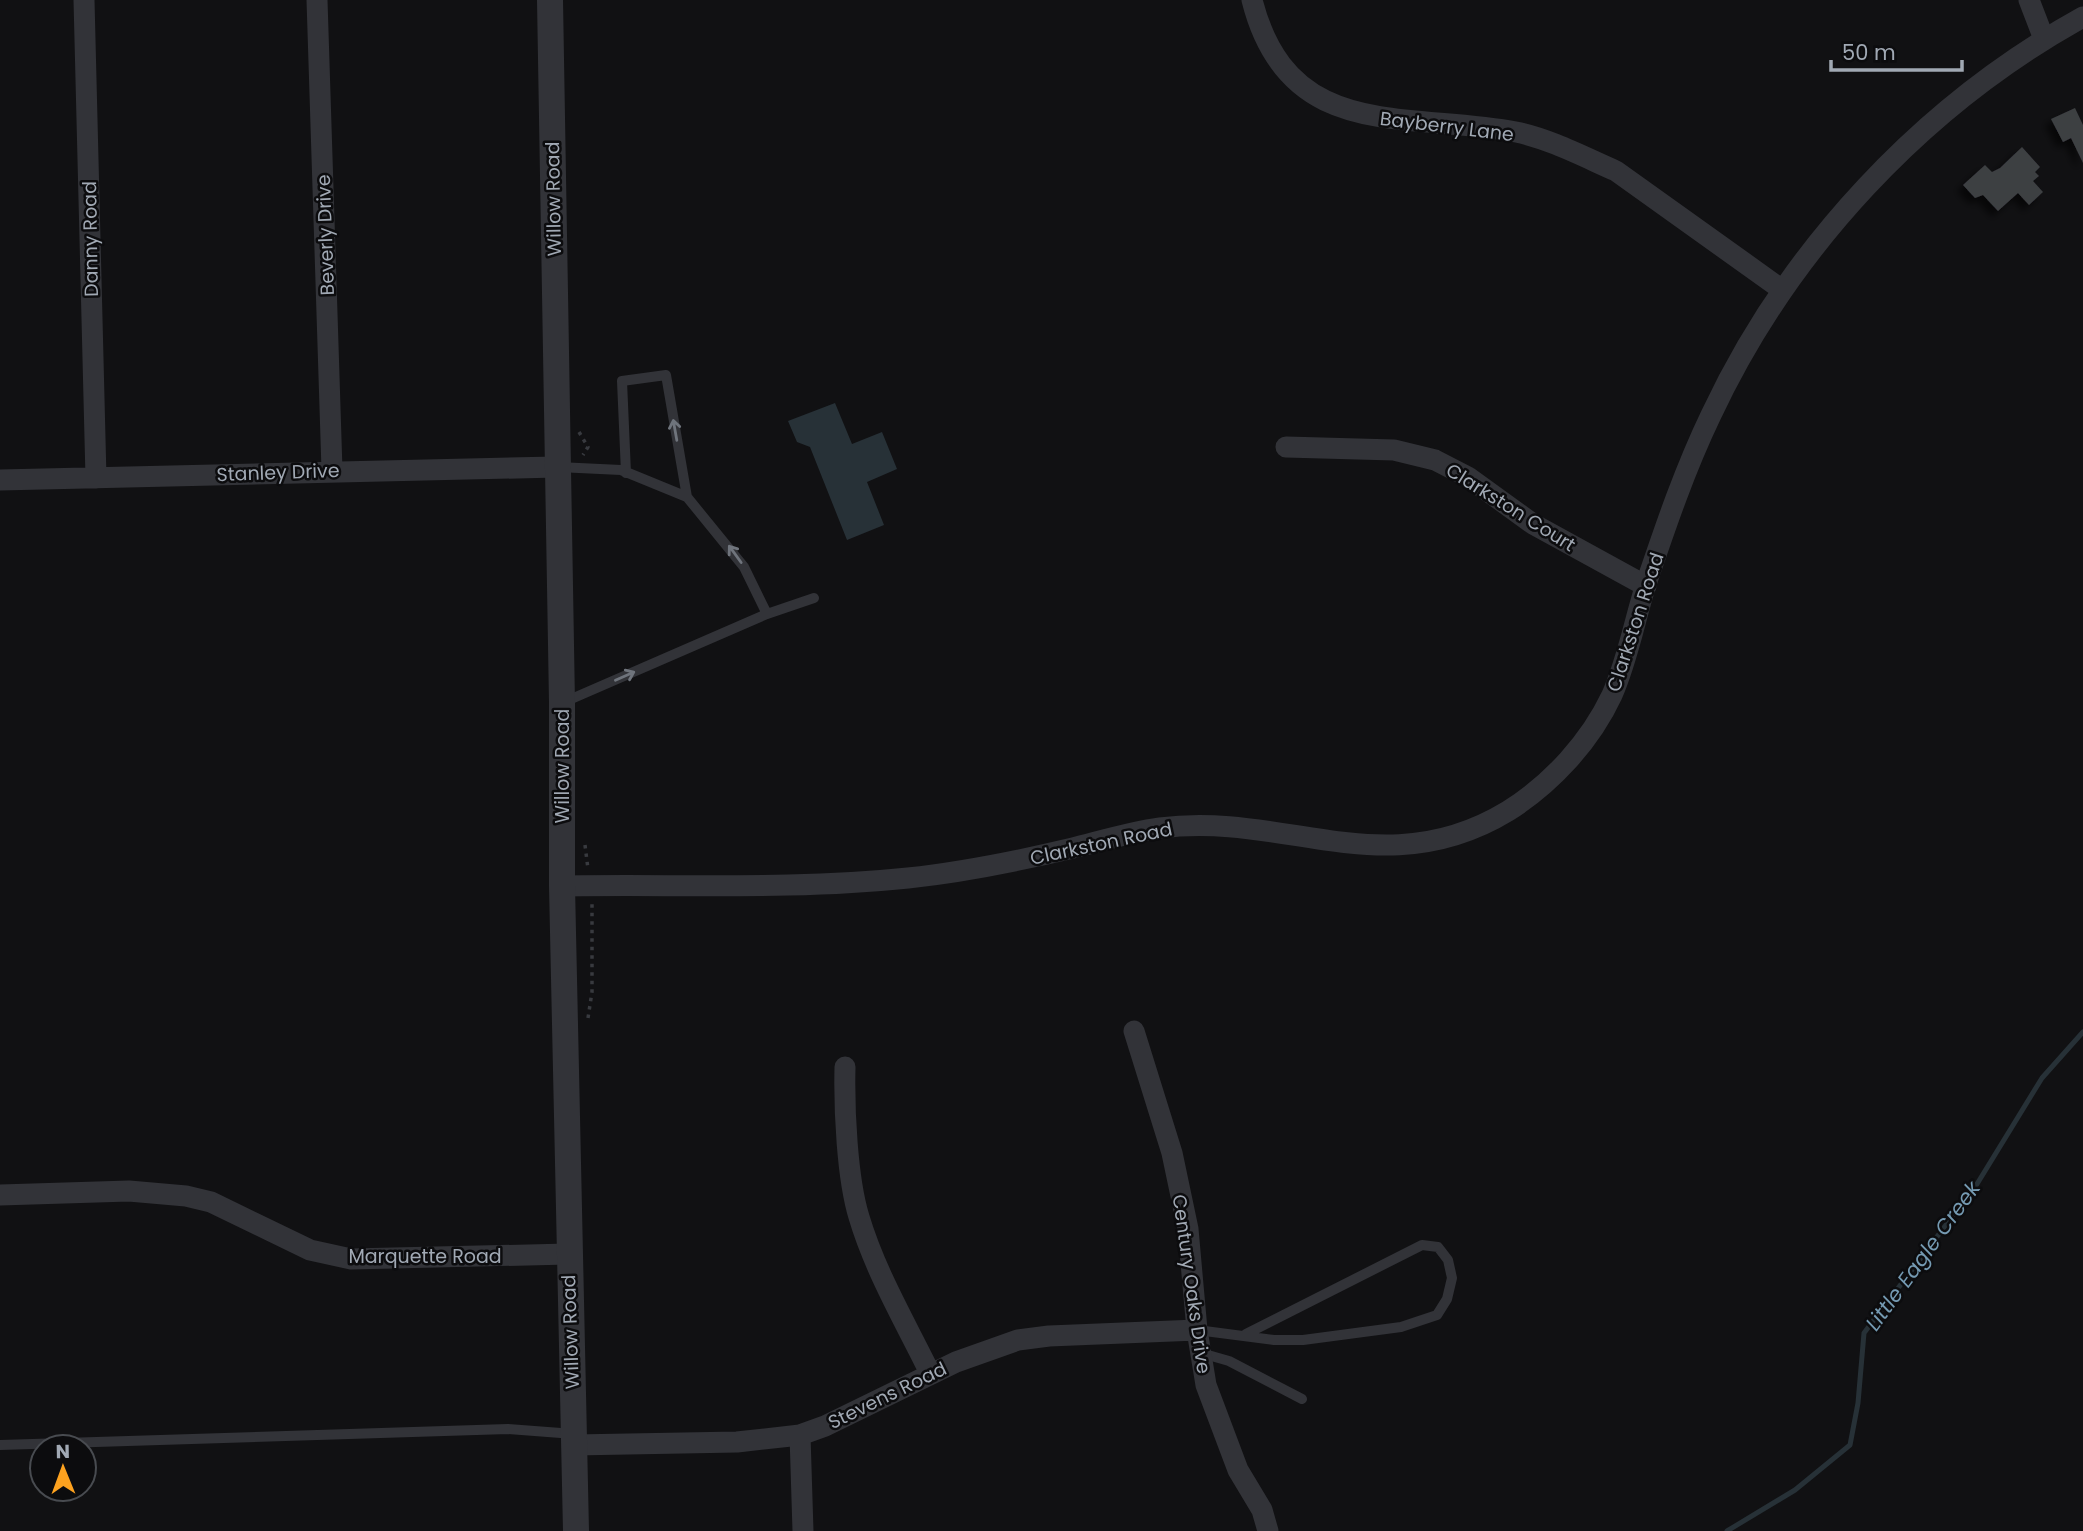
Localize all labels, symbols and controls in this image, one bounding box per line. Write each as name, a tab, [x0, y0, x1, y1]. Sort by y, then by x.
scale bar	[1831, 28, 1962, 72]
text: 50 m	[1842, 38, 1896, 67]
street label: Bayberry Lane	[1378, 105, 1515, 148]
street label: Willow Road	[539, 141, 568, 257]
street label: Beverly Drive	[310, 174, 341, 296]
street label: Danny Road	[76, 181, 105, 297]
one-way arrow	[668, 419, 681, 442]
street label: Stanley Drive	[216, 457, 340, 488]
street label: Clarkston Court	[1441, 457, 1581, 558]
one-way arrow	[728, 545, 743, 564]
street label: Clarkston Road	[1600, 549, 1671, 695]
one-way arrow	[614, 669, 635, 682]
street label: Willow Road	[549, 709, 576, 823]
street label: Clarkston Road	[1028, 815, 1175, 872]
water label: Little Eagle Creek	[1858, 1174, 1987, 1336]
street label: Century Oaks Drive	[1166, 1193, 1217, 1375]
street label: Marquette Road	[348, 1243, 502, 1270]
street label: Willow Road	[555, 1274, 586, 1390]
street label: Stevens Road	[823, 1355, 951, 1436]
north arrow	[28, 1433, 98, 1503]
text: N	[55, 1438, 70, 1465]

